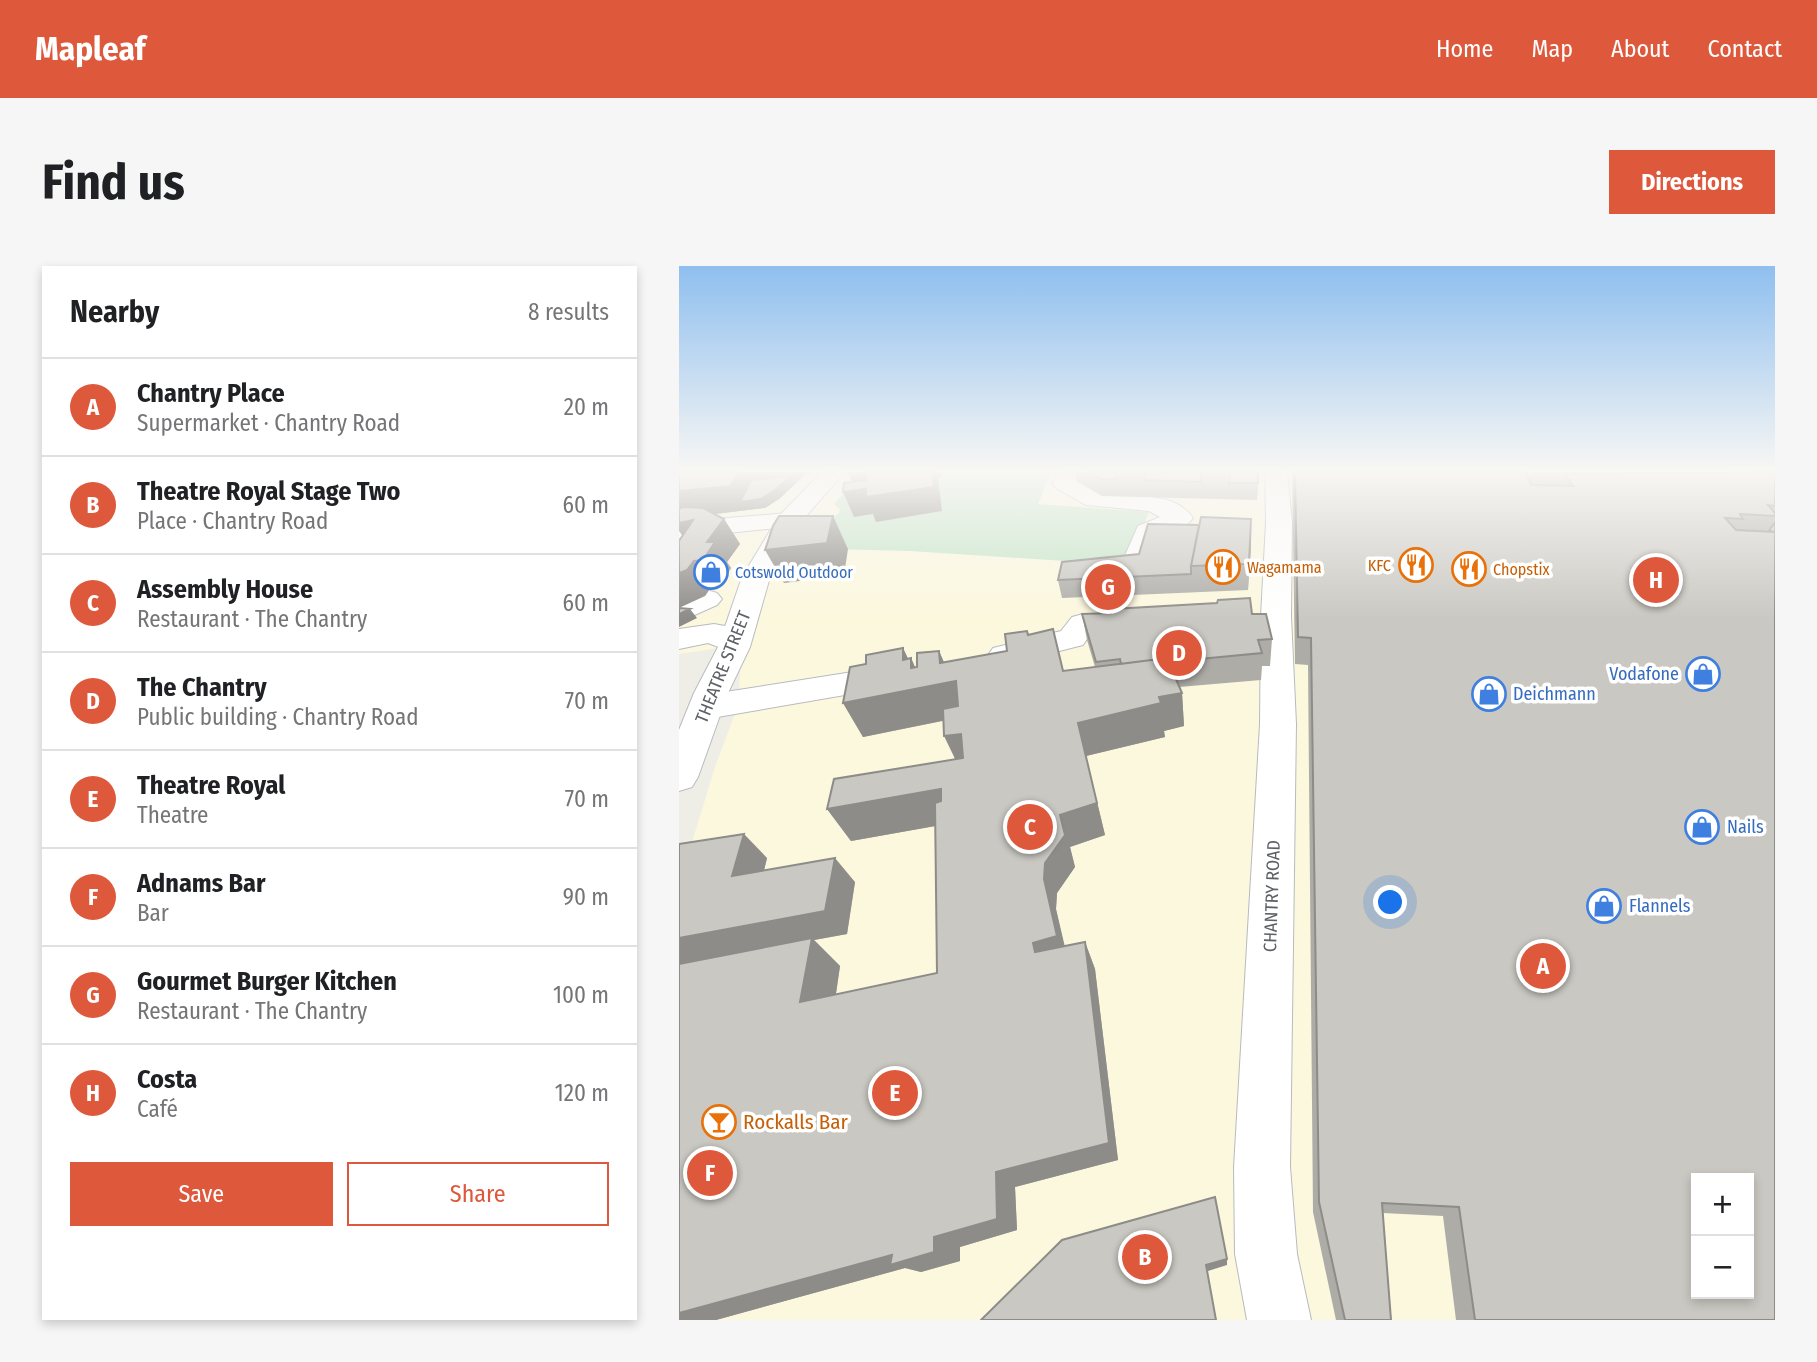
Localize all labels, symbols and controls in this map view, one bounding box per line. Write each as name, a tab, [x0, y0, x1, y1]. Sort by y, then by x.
text: Mapleaf	[35, 29, 146, 69]
text: Home	[1436, 35, 1493, 63]
text: Map	[1531, 35, 1573, 63]
text: About	[1611, 35, 1669, 63]
text: Contact	[1707, 35, 1782, 63]
button: Directions	[1609, 150, 1775, 214]
text: Find us	[42, 153, 185, 212]
text: Nearby	[70, 294, 159, 330]
text: 8 results	[528, 298, 609, 326]
text: Chantry Place	[137, 378, 285, 409]
text: A	[87, 393, 99, 421]
text: 20 m	[564, 393, 609, 421]
text: Supermarket · Chantry Road	[137, 409, 400, 437]
text: Theatre Royal Stage Two	[137, 476, 400, 507]
text: B	[87, 491, 99, 519]
text: 60 m	[563, 491, 609, 519]
text: Place · Chantry Road	[137, 507, 328, 535]
restaurant icon: KFC	[1397, 546, 1435, 584]
restaurant icon: Wagamama	[1204, 548, 1242, 586]
restaurant icon: Chopstix	[1450, 550, 1488, 588]
shop icon: Cotswold Outdoor	[692, 553, 730, 591]
pin: H	[1633, 554, 1679, 606]
place label: KFC	[1368, 556, 1391, 575]
place label: Wagamama	[1247, 558, 1322, 577]
place label: Chopstix	[1493, 560, 1549, 579]
pin: G	[1085, 561, 1131, 613]
place label: Cotswold Outdoor	[735, 563, 853, 582]
text: Assembly House	[137, 574, 313, 605]
text: C	[87, 589, 99, 617]
text: 60 m	[563, 589, 609, 617]
text: Restaurant · The Chantry	[137, 605, 367, 633]
street label: THEATRE STREET	[691, 607, 756, 726]
pin: D	[1156, 627, 1202, 679]
shop icon: Vodafone	[1684, 655, 1722, 693]
place label: Vodafone	[1609, 663, 1679, 685]
text: The Chantry	[137, 672, 267, 703]
shop icon: Deichmann	[1470, 675, 1508, 713]
place label: Deichmann	[1513, 683, 1596, 705]
text: D	[86, 687, 100, 715]
text: 70 m	[565, 687, 609, 715]
text: Public building · Chantry Road	[137, 703, 418, 731]
text: Theatre Royal	[137, 770, 285, 801]
text: E	[88, 785, 98, 813]
text: 70 m	[565, 785, 609, 813]
text: Theatre	[137, 801, 208, 829]
pin: C	[1007, 801, 1053, 853]
shop icon: Nails	[1683, 808, 1721, 846]
place label: Nails	[1727, 816, 1764, 838]
street label: CHANTRY ROAD	[1259, 840, 1285, 952]
text: Adnams Bar	[137, 868, 265, 899]
text: F	[88, 883, 98, 911]
text: 90 m	[563, 883, 609, 911]
your location	[1373, 885, 1407, 919]
shop icon: Flannels	[1585, 887, 1623, 925]
place label: Flannels	[1629, 895, 1691, 917]
text: Bar	[137, 899, 169, 927]
pin: A	[1520, 940, 1566, 992]
text: Gourmet Burger Kitchen	[137, 966, 397, 997]
text: G	[86, 981, 100, 1009]
text: 100 m	[553, 981, 609, 1009]
text: Restaurant · The Chantry	[137, 997, 367, 1025]
text: Costa	[137, 1064, 197, 1095]
pin: E	[872, 1067, 918, 1119]
text: H	[86, 1079, 100, 1107]
text: 120 m	[555, 1079, 609, 1107]
text: Café	[137, 1095, 178, 1123]
bar icon: Rockalls Bar	[700, 1103, 738, 1141]
place label: Rockalls Bar	[743, 1109, 848, 1135]
pin: F	[687, 1147, 733, 1199]
button: Save	[70, 1162, 333, 1226]
button: Share	[347, 1162, 609, 1226]
map controls	[1691, 1173, 1754, 1299]
button: +	[1691, 1173, 1754, 1236]
pin: B	[1122, 1231, 1168, 1283]
button: −	[1691, 1236, 1754, 1299]

